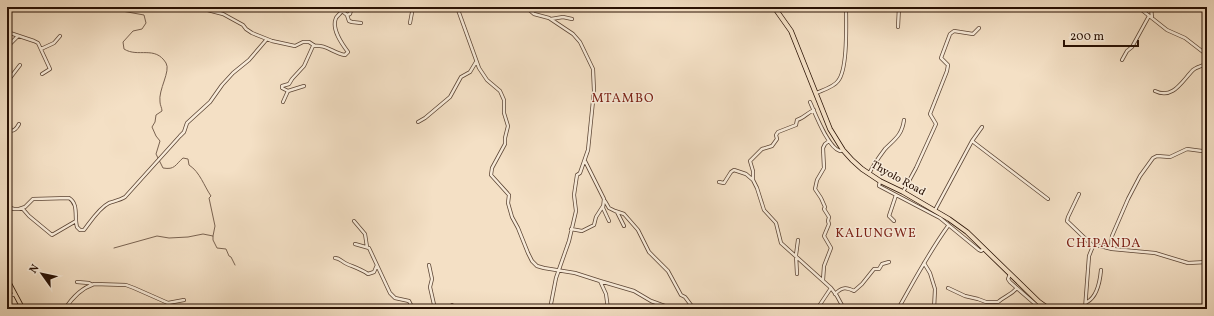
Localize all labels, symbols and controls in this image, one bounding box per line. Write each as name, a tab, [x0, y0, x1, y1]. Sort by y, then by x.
scale bar	[1064, 22, 1138, 48]
text: 200 m	[1070, 29, 1104, 45]
district label: MTAMBO	[591, 90, 655, 108]
street label: Thyolo Road	[868, 158, 928, 200]
district label: KALUNGWE	[835, 225, 917, 243]
district label: CHIPANDA	[1067, 235, 1141, 253]
north arrow	[22, 254, 62, 294]
text: N	[26, 262, 43, 277]

